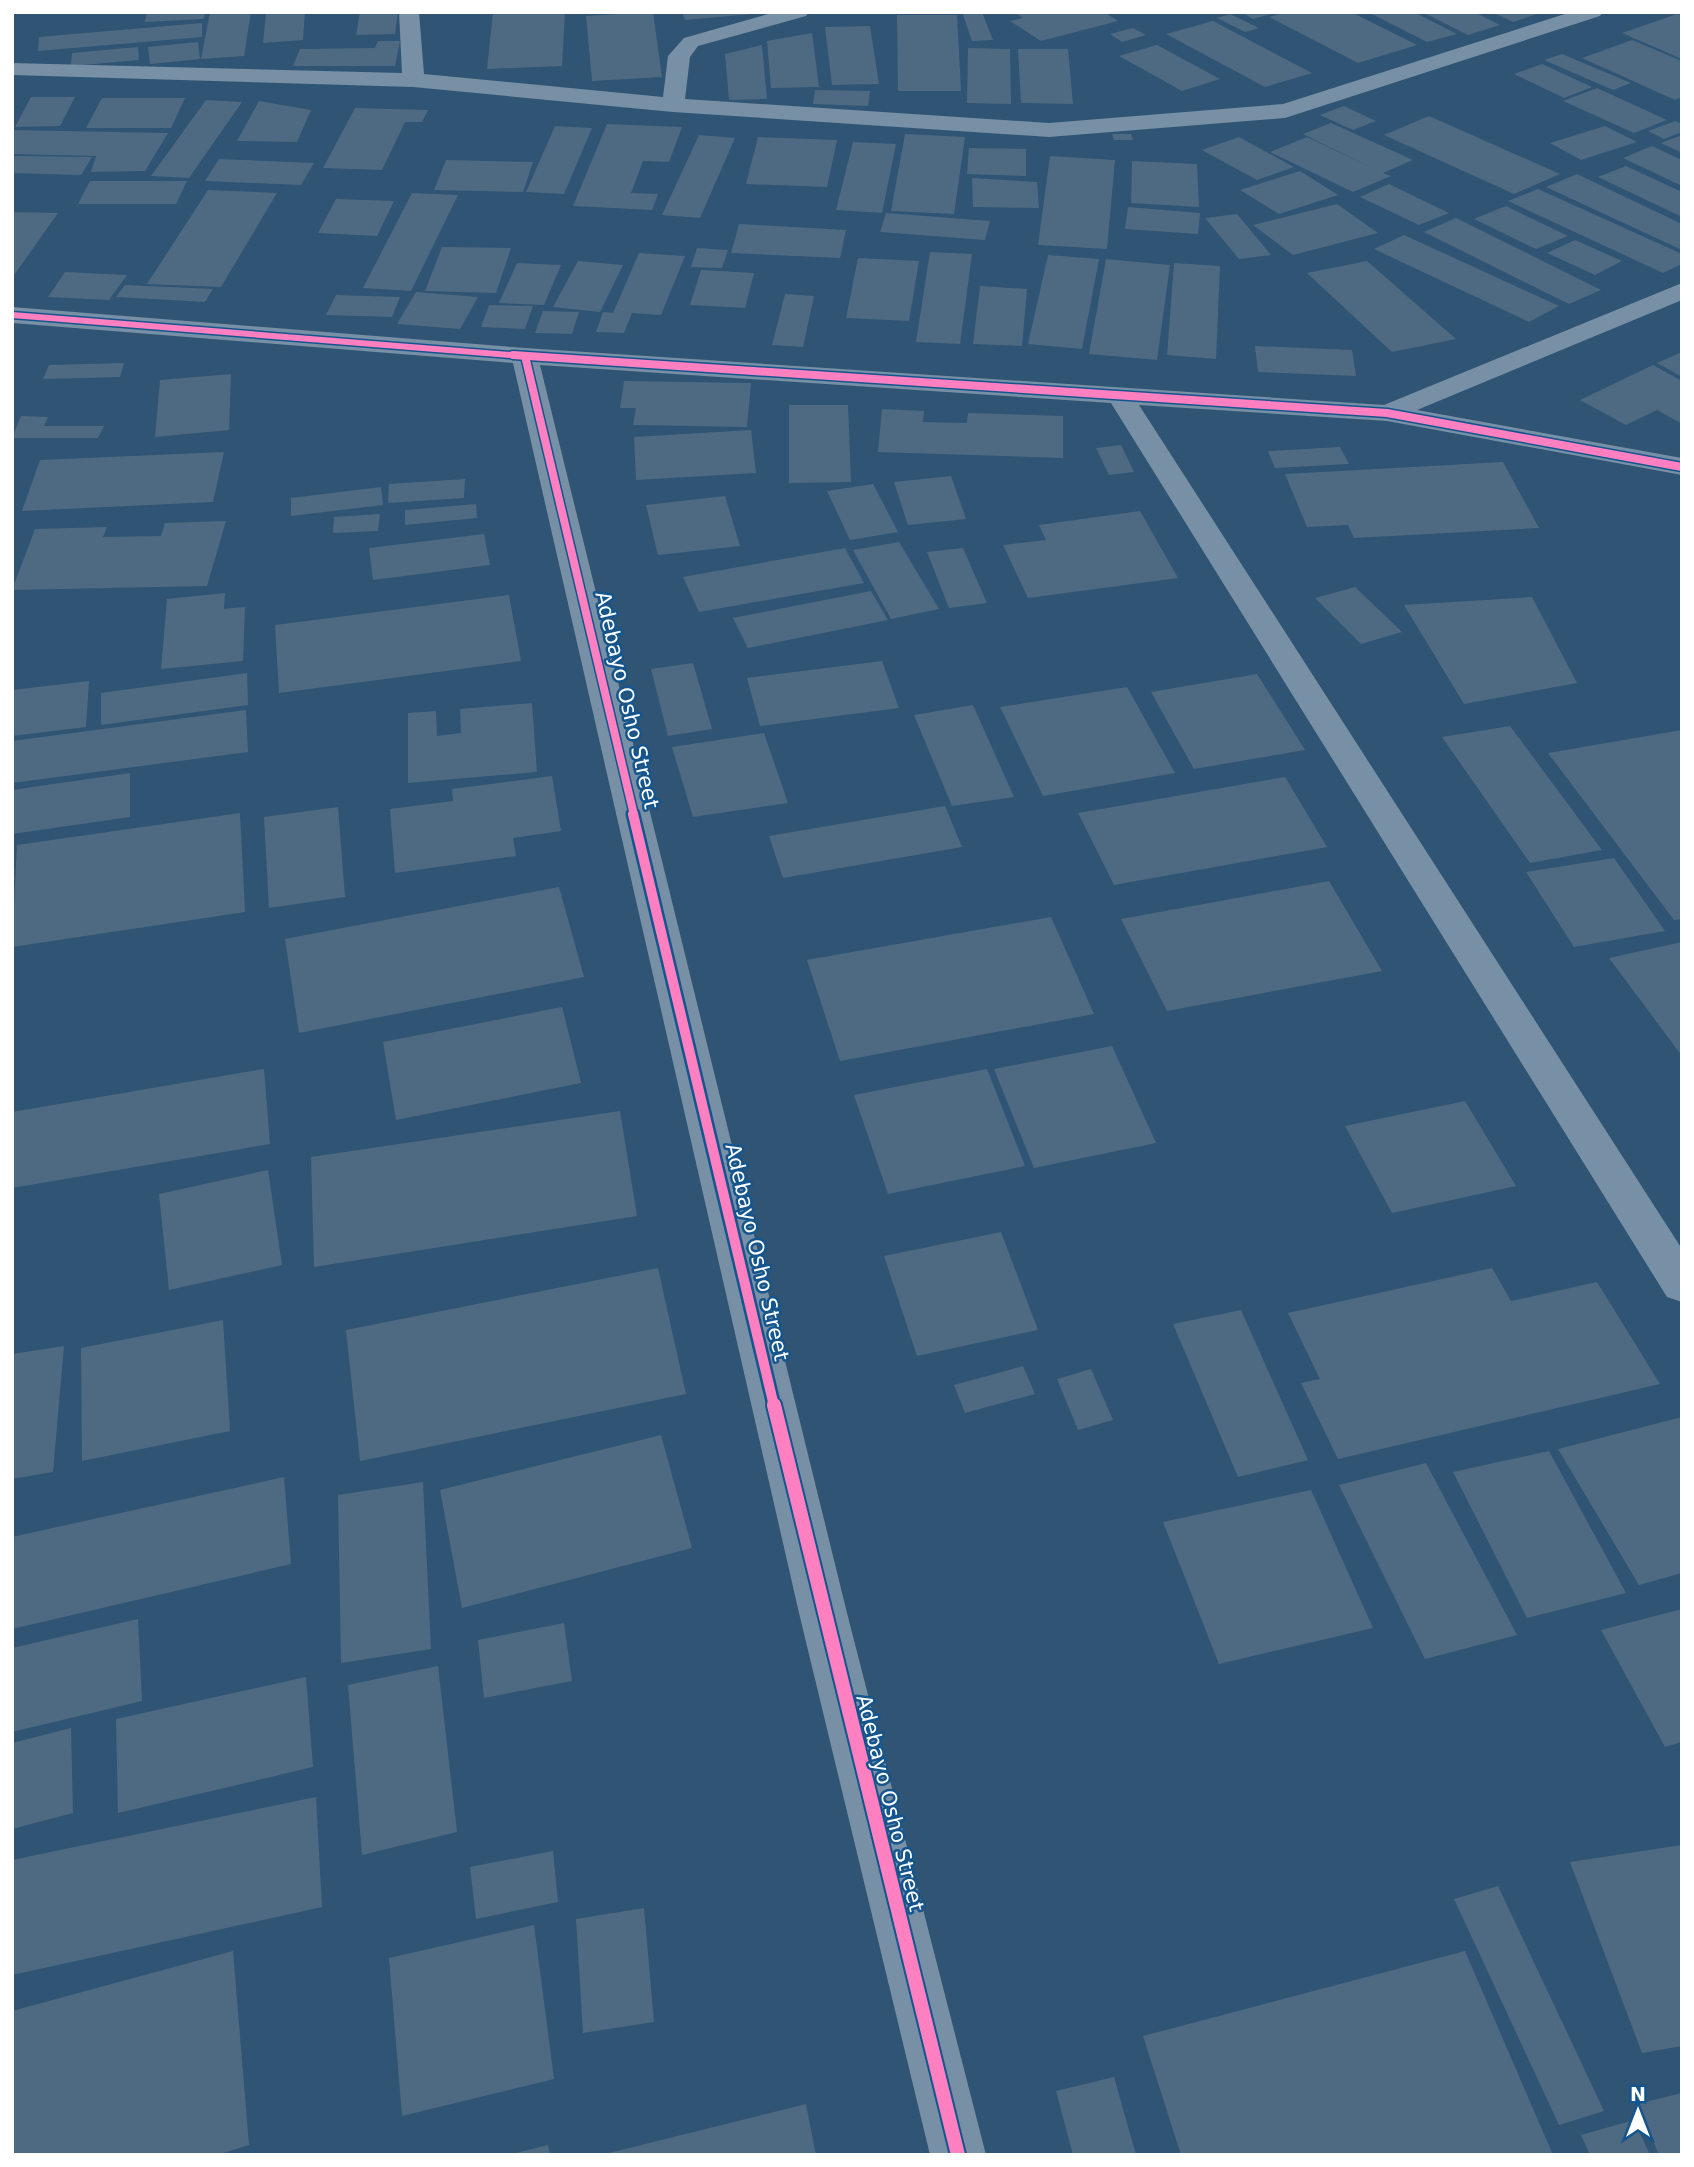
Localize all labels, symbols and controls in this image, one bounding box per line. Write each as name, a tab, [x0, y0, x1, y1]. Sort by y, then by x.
street label: Adebayo Osho Street	[590, 589, 664, 811]
street label: Adebayo Osho Street	[720, 1141, 794, 1363]
street label: Adebayo Osho Street	[851, 1692, 929, 1914]
north arrow	[1603, 2076, 1673, 2146]
text: N	[1630, 2083, 1646, 2105]

